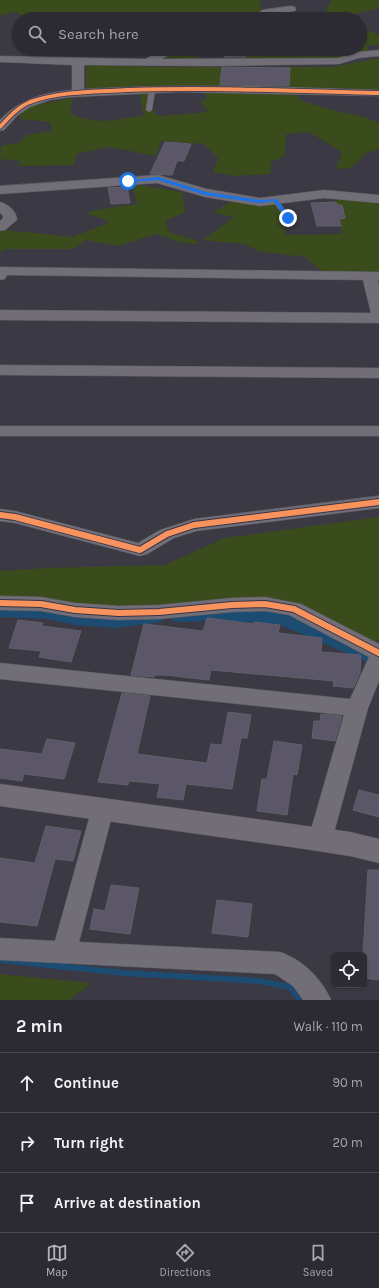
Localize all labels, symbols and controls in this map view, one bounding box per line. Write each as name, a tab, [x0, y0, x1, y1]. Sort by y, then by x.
search box	[12, 12, 367, 56]
icon: search	[26, 23, 48, 45]
text: Search here	[58, 25, 139, 43]
route start	[119, 172, 137, 190]
route end	[279, 209, 297, 227]
map controls	[331, 952, 367, 988]
button: locate	[331, 952, 367, 988]
text: 2 min	[16, 1016, 63, 1036]
text: Walk · 110 m	[294, 1019, 363, 1034]
icon: ahead	[16, 1072, 38, 1094]
text: Continue	[54, 1074, 119, 1092]
text: 90 m	[332, 1075, 363, 1090]
icon: right	[16, 1132, 38, 1154]
text: Turn right	[54, 1134, 124, 1152]
text: 20 m	[333, 1135, 363, 1150]
icon: arrive	[16, 1192, 38, 1214]
text: Arrive at destination	[54, 1194, 201, 1212]
tab: Map	[46, 1242, 68, 1279]
tab: Directions	[159, 1242, 211, 1279]
tab: Saved	[303, 1242, 333, 1279]

